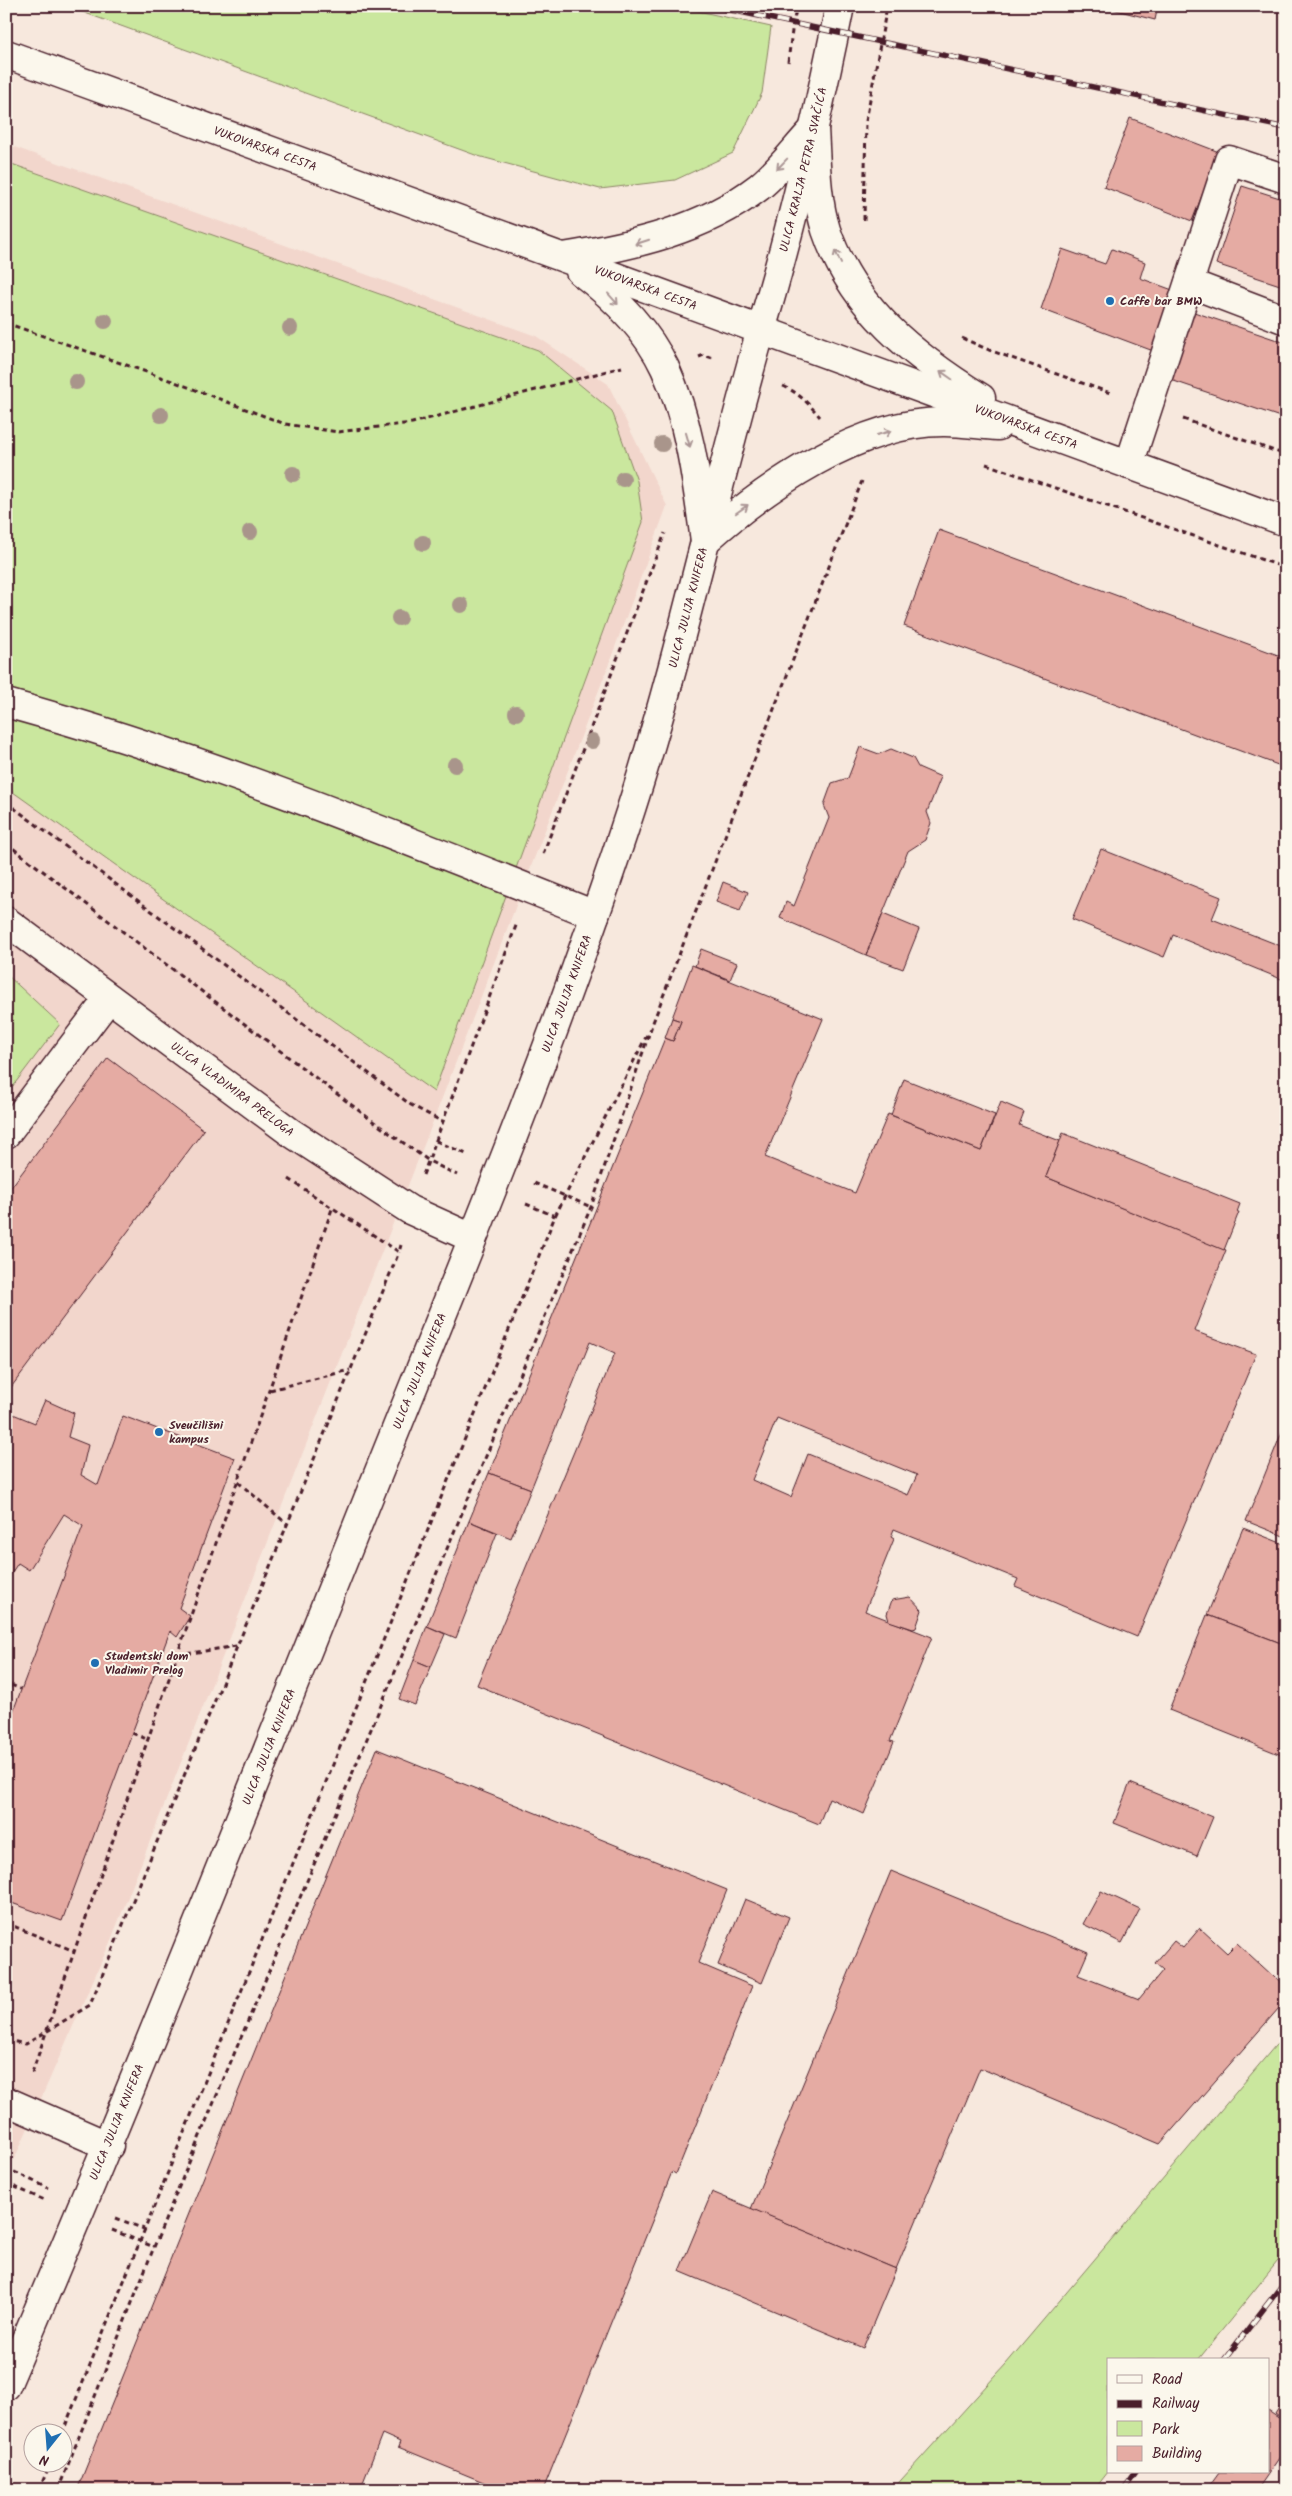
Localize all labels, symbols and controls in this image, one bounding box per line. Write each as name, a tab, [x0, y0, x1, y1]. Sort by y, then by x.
street label: ULICA KRALJA PETRA SVAČIĆA	[774, 85, 832, 254]
street label: VUKOVARSKA CESTA	[211, 121, 319, 176]
one-way arrow	[776, 158, 788, 170]
one-way arrow	[634, 237, 650, 247]
one-way arrow	[833, 250, 843, 265]
street label: VUKOVARSKA CESTA	[591, 260, 700, 315]
place label: Caffe bar BMW	[1120, 292, 1202, 311]
one-way arrow	[607, 293, 619, 305]
marker: Caffe bar BMW	[1104, 295, 1116, 307]
one-way arrow	[939, 370, 953, 380]
street label: VUKOVARSKA CESTA	[972, 399, 1080, 454]
one-way arrow	[875, 427, 891, 437]
one-way arrow	[683, 432, 693, 448]
one-way arrow	[735, 504, 749, 515]
street label: ULICA JULIJA KNIFERA	[663, 545, 713, 670]
street label: ULICA JULIJA KNIFERA	[536, 932, 597, 1055]
street label: ULICA VLADIMIRA PRELOGA	[166, 1037, 298, 1142]
street label: ULICA JULIJA KNIFERA	[388, 1310, 452, 1432]
place label: Sveučilišni kampus	[169, 1416, 224, 1449]
marker: Sveučilišni kampus	[153, 1426, 165, 1438]
place label: Studentski dom Vladimir Prelog	[105, 1647, 188, 1680]
marker: Studentski dom Vladimir Prelog	[89, 1657, 101, 1669]
street label: ULICA JULIJA KNIFERA	[237, 1686, 301, 1808]
street label: ULICA JULIJA KNIFERA	[84, 2061, 149, 2183]
legend	[1107, 2358, 1270, 2474]
text: Road	[1152, 2368, 1183, 2392]
text: Railway	[1152, 2392, 1200, 2416]
text: Park	[1152, 2418, 1180, 2442]
north arrow	[22, 2424, 72, 2474]
text: Building	[1152, 2442, 1202, 2466]
text: N	[37, 2448, 52, 2471]

